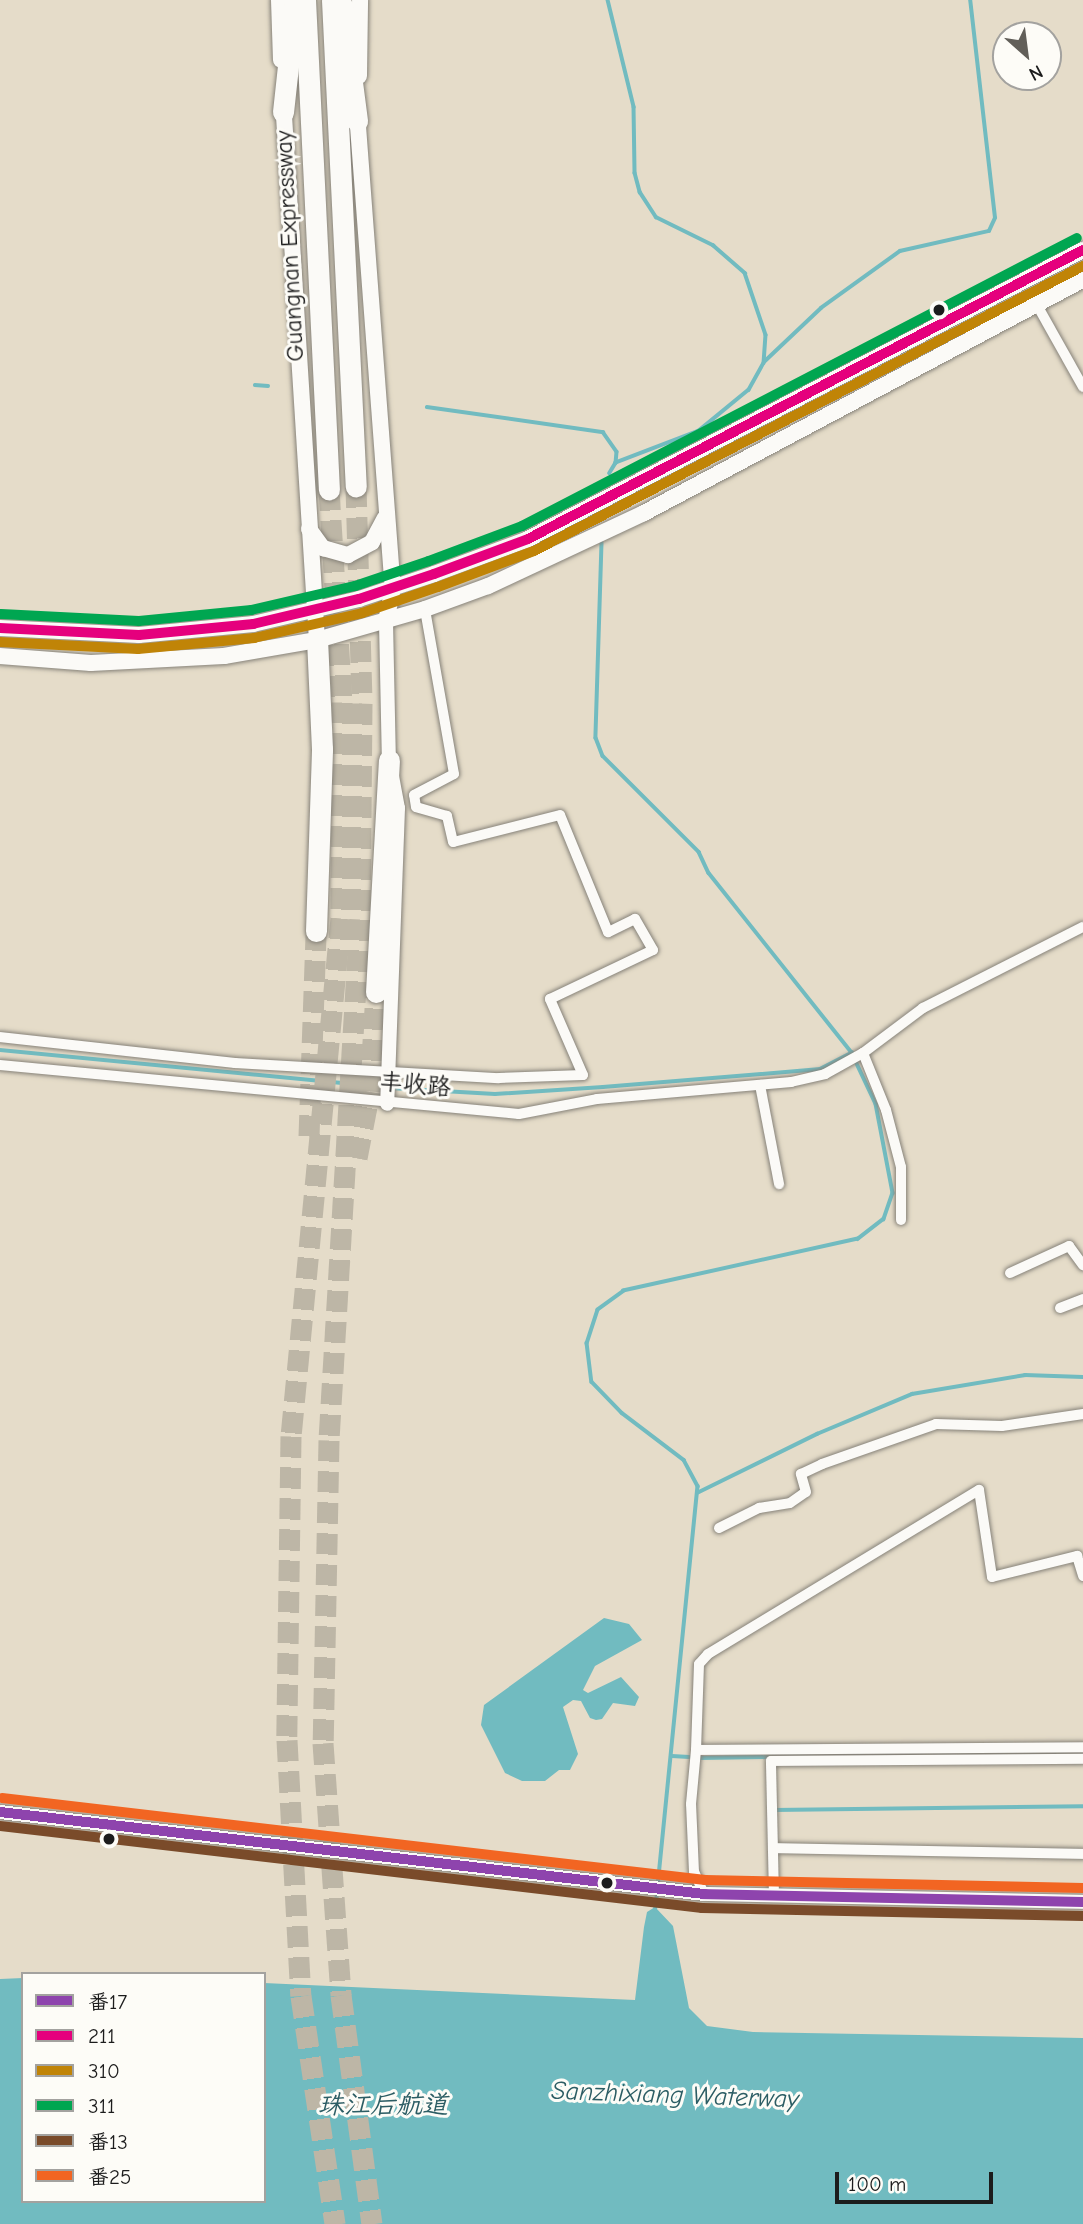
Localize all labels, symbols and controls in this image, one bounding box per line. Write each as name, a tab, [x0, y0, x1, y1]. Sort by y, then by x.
north arrow	[992, 21, 1062, 91]
text: N	[1025, 60, 1047, 85]
street label: Guangnan Expressway	[270, 130, 310, 362]
unlabelled marker	[932, 303, 946, 317]
street label: 丰收路	[378, 1068, 452, 1102]
unlabelled marker	[102, 1832, 116, 1846]
unlabelled marker	[600, 1876, 614, 1890]
legend	[21, 1972, 266, 2203]
text: 番17	[88, 1990, 127, 2014]
text: 211	[88, 2024, 116, 2048]
text: 310	[88, 2059, 120, 2083]
water label: Sanzhixiang Waterway	[551, 2076, 799, 2116]
water label: 珠江后航道	[318, 2090, 448, 2122]
text: 311	[88, 2094, 115, 2118]
text: 番13	[88, 2130, 128, 2154]
scale bar	[838, 2158, 996, 2202]
text: 番25	[88, 2165, 131, 2189]
text: 100 m	[848, 2172, 906, 2196]

